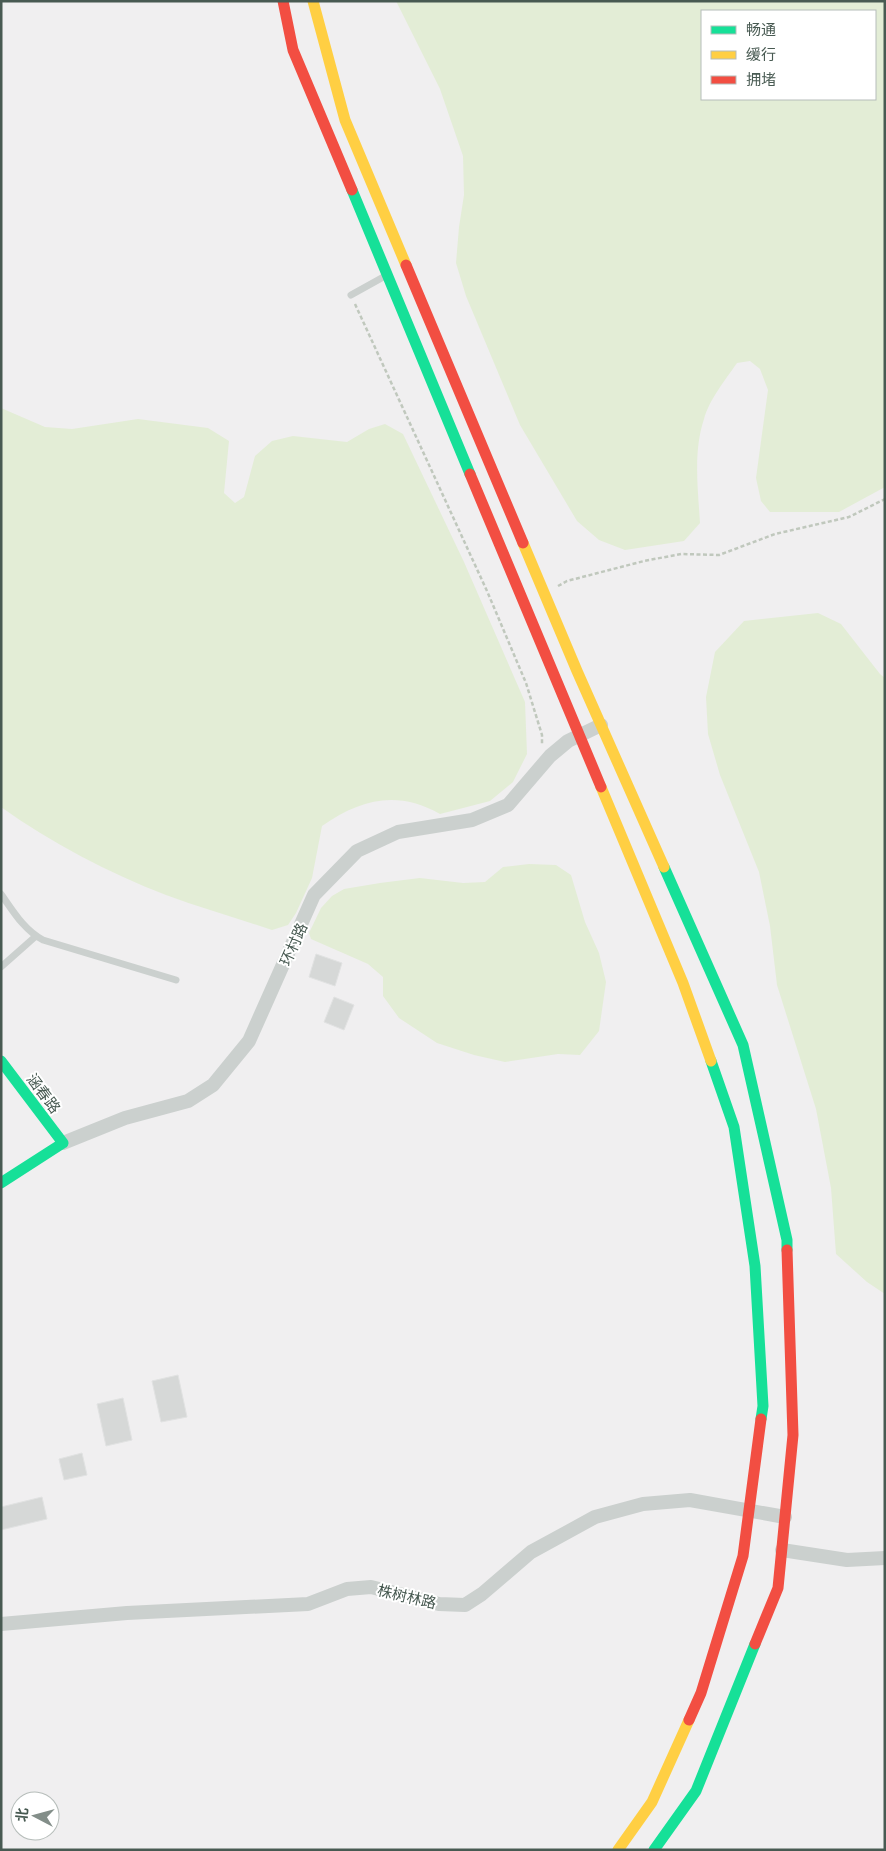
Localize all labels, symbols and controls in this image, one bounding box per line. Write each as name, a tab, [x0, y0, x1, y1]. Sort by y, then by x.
legend	[701, 10, 876, 100]
text: 畅通	[746, 20, 776, 38]
text: 缓行	[746, 45, 776, 63]
text: 拥堵	[746, 70, 776, 88]
street label: 环村路	[276, 920, 310, 968]
street label: 涵春路	[23, 1070, 65, 1116]
street label: 株树林路	[376, 1580, 438, 1612]
north arrow	[10, 1791, 60, 1841]
text: 北	[12, 1807, 31, 1822]

